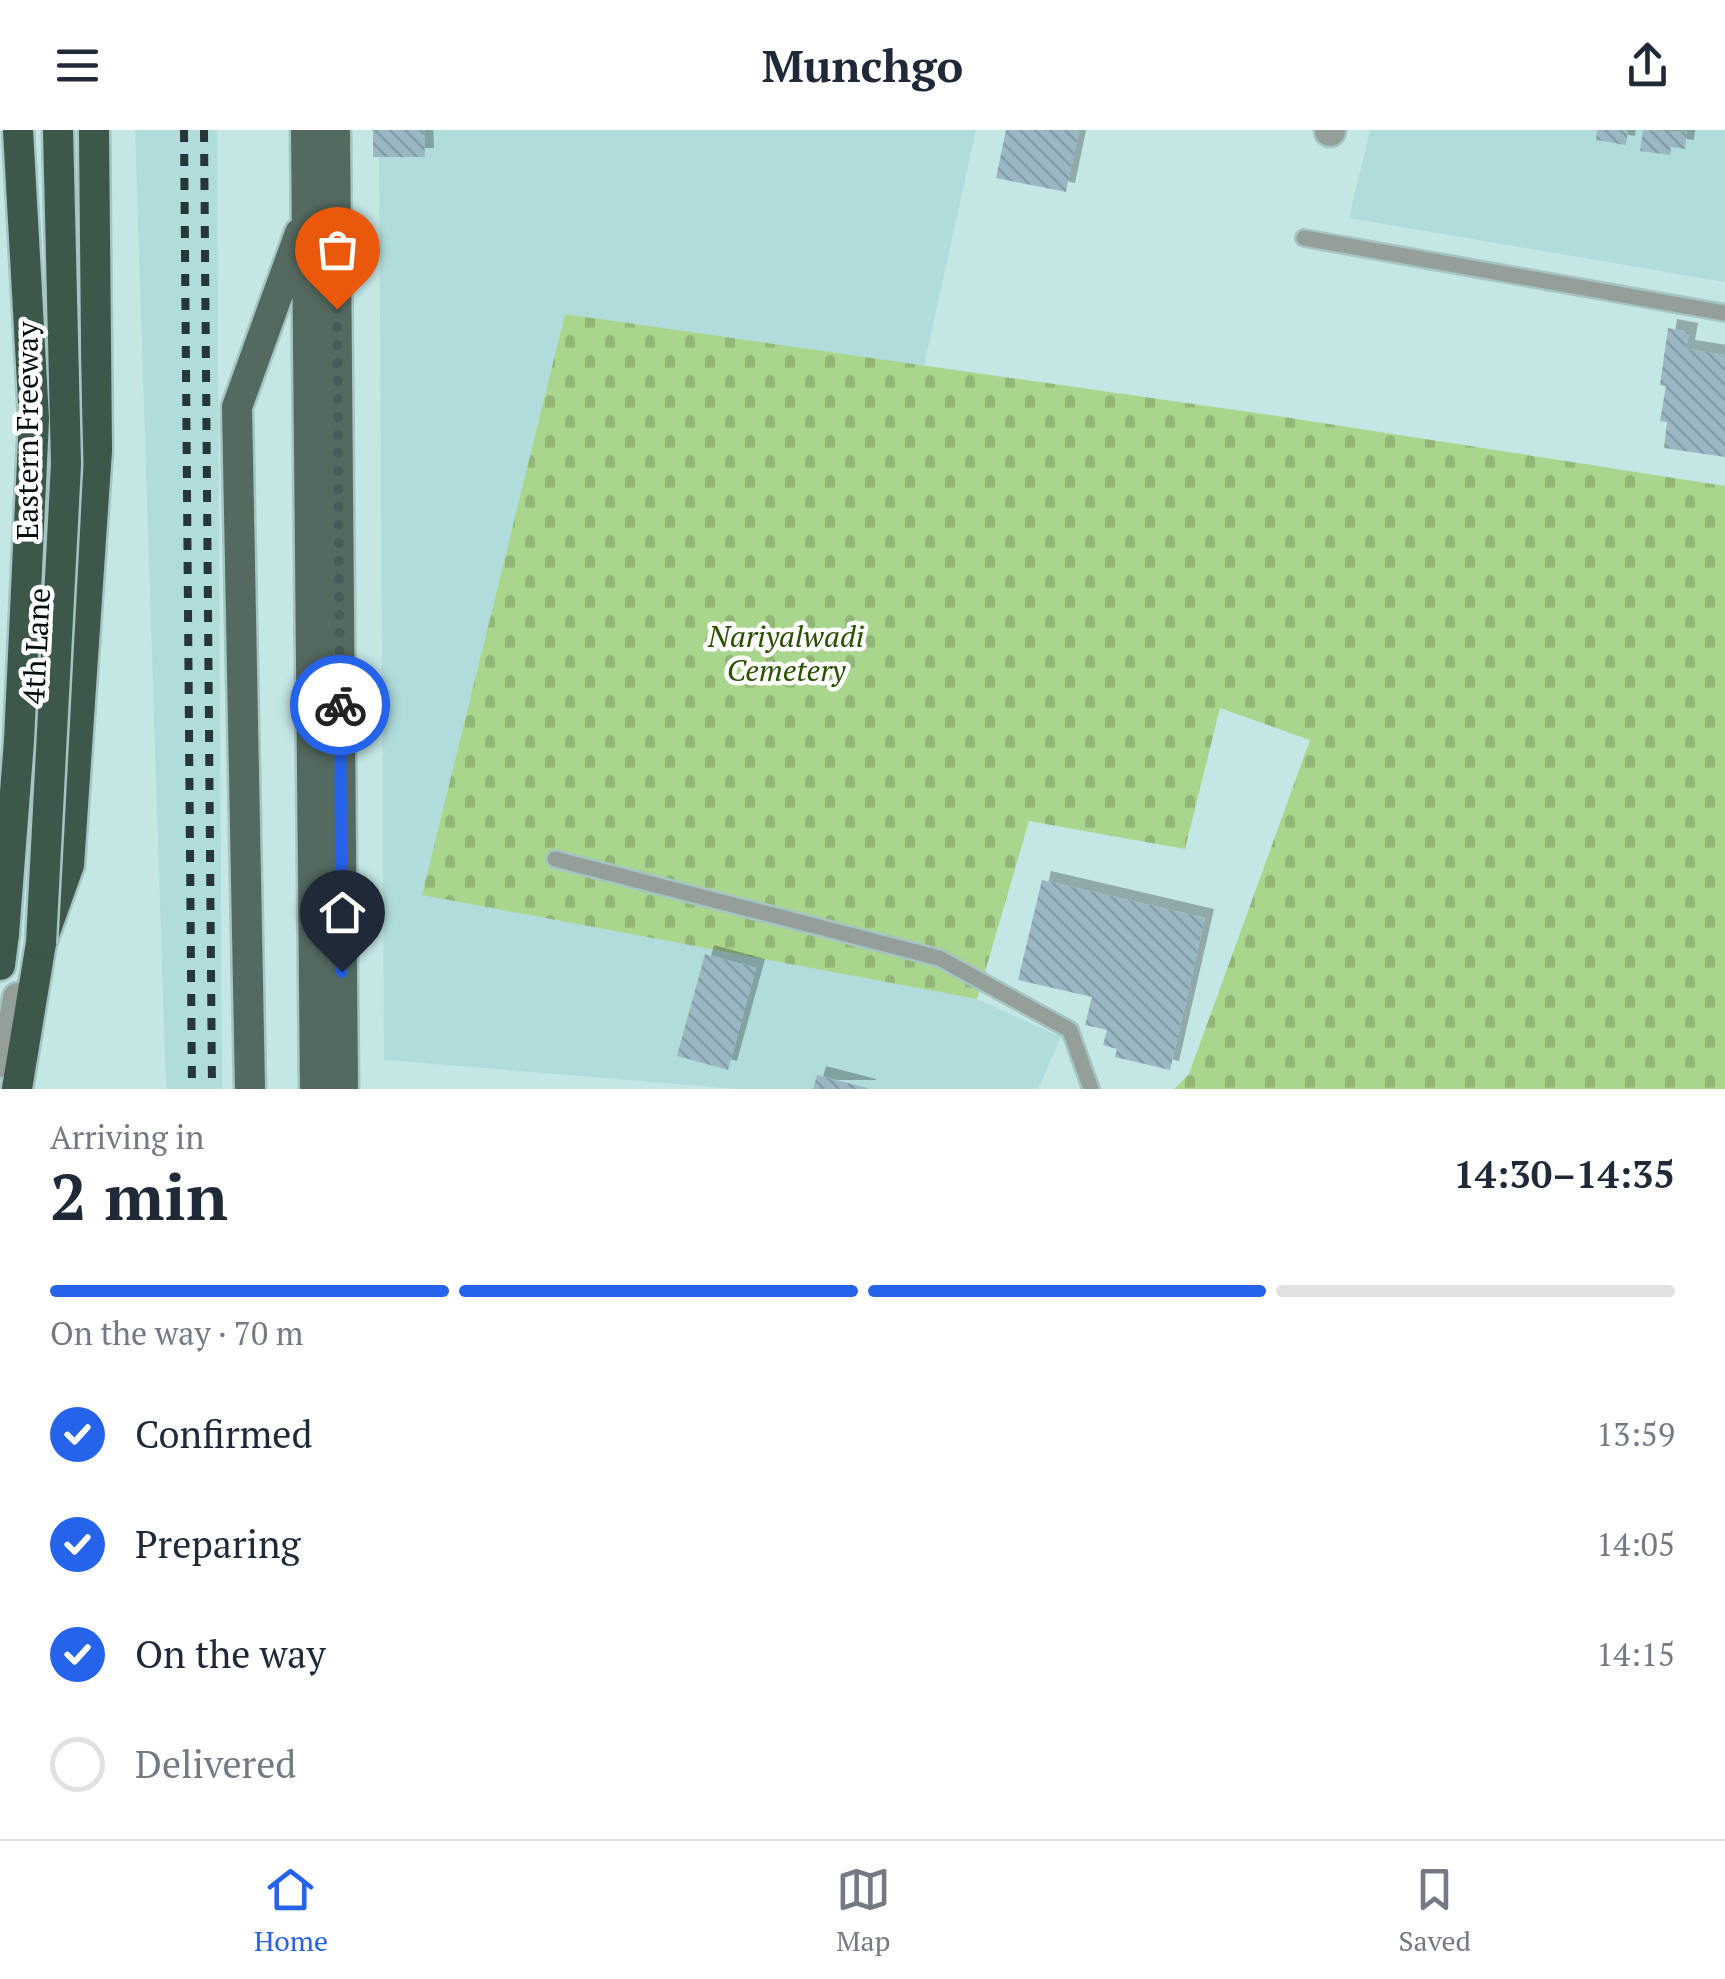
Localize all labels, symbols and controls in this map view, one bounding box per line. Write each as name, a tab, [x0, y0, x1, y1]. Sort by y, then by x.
text: Munchgo	[762, 35, 963, 95]
icon: menu	[50, 38, 105, 93]
icon: share	[1620, 38, 1675, 93]
pin	[295, 207, 380, 310]
icon: bag	[310, 222, 365, 277]
street label: Eastern Freeway	[7, 321, 47, 540]
street label: 4th Lane	[13, 587, 59, 705]
park label: Nariyalwadi Cemetery	[707, 616, 865, 690]
courier	[290, 655, 390, 755]
icon: bike	[313, 678, 368, 733]
pin	[300, 870, 385, 973]
icon: home	[315, 885, 370, 940]
text: Arriving in	[50, 1116, 204, 1158]
text: 14:30–14:35	[1453, 1149, 1675, 1199]
text: 2 min	[50, 1152, 228, 1239]
text: On the way · 70 m	[50, 1312, 303, 1354]
icon: check	[50, 1407, 105, 1462]
text: Confirmed	[135, 1409, 313, 1459]
text: 13:59	[1596, 1413, 1675, 1455]
icon: check	[50, 1517, 105, 1572]
text: Preparing	[135, 1519, 301, 1569]
text: 14:05	[1596, 1523, 1675, 1565]
icon: check	[50, 1627, 105, 1682]
text: On the way	[135, 1629, 326, 1679]
text: 14:15	[1596, 1633, 1675, 1675]
text: Delivered	[135, 1739, 296, 1789]
tab: Home	[254, 1862, 328, 1959]
tab: Map	[836, 1862, 891, 1959]
tab: Saved	[1399, 1862, 1471, 1959]

